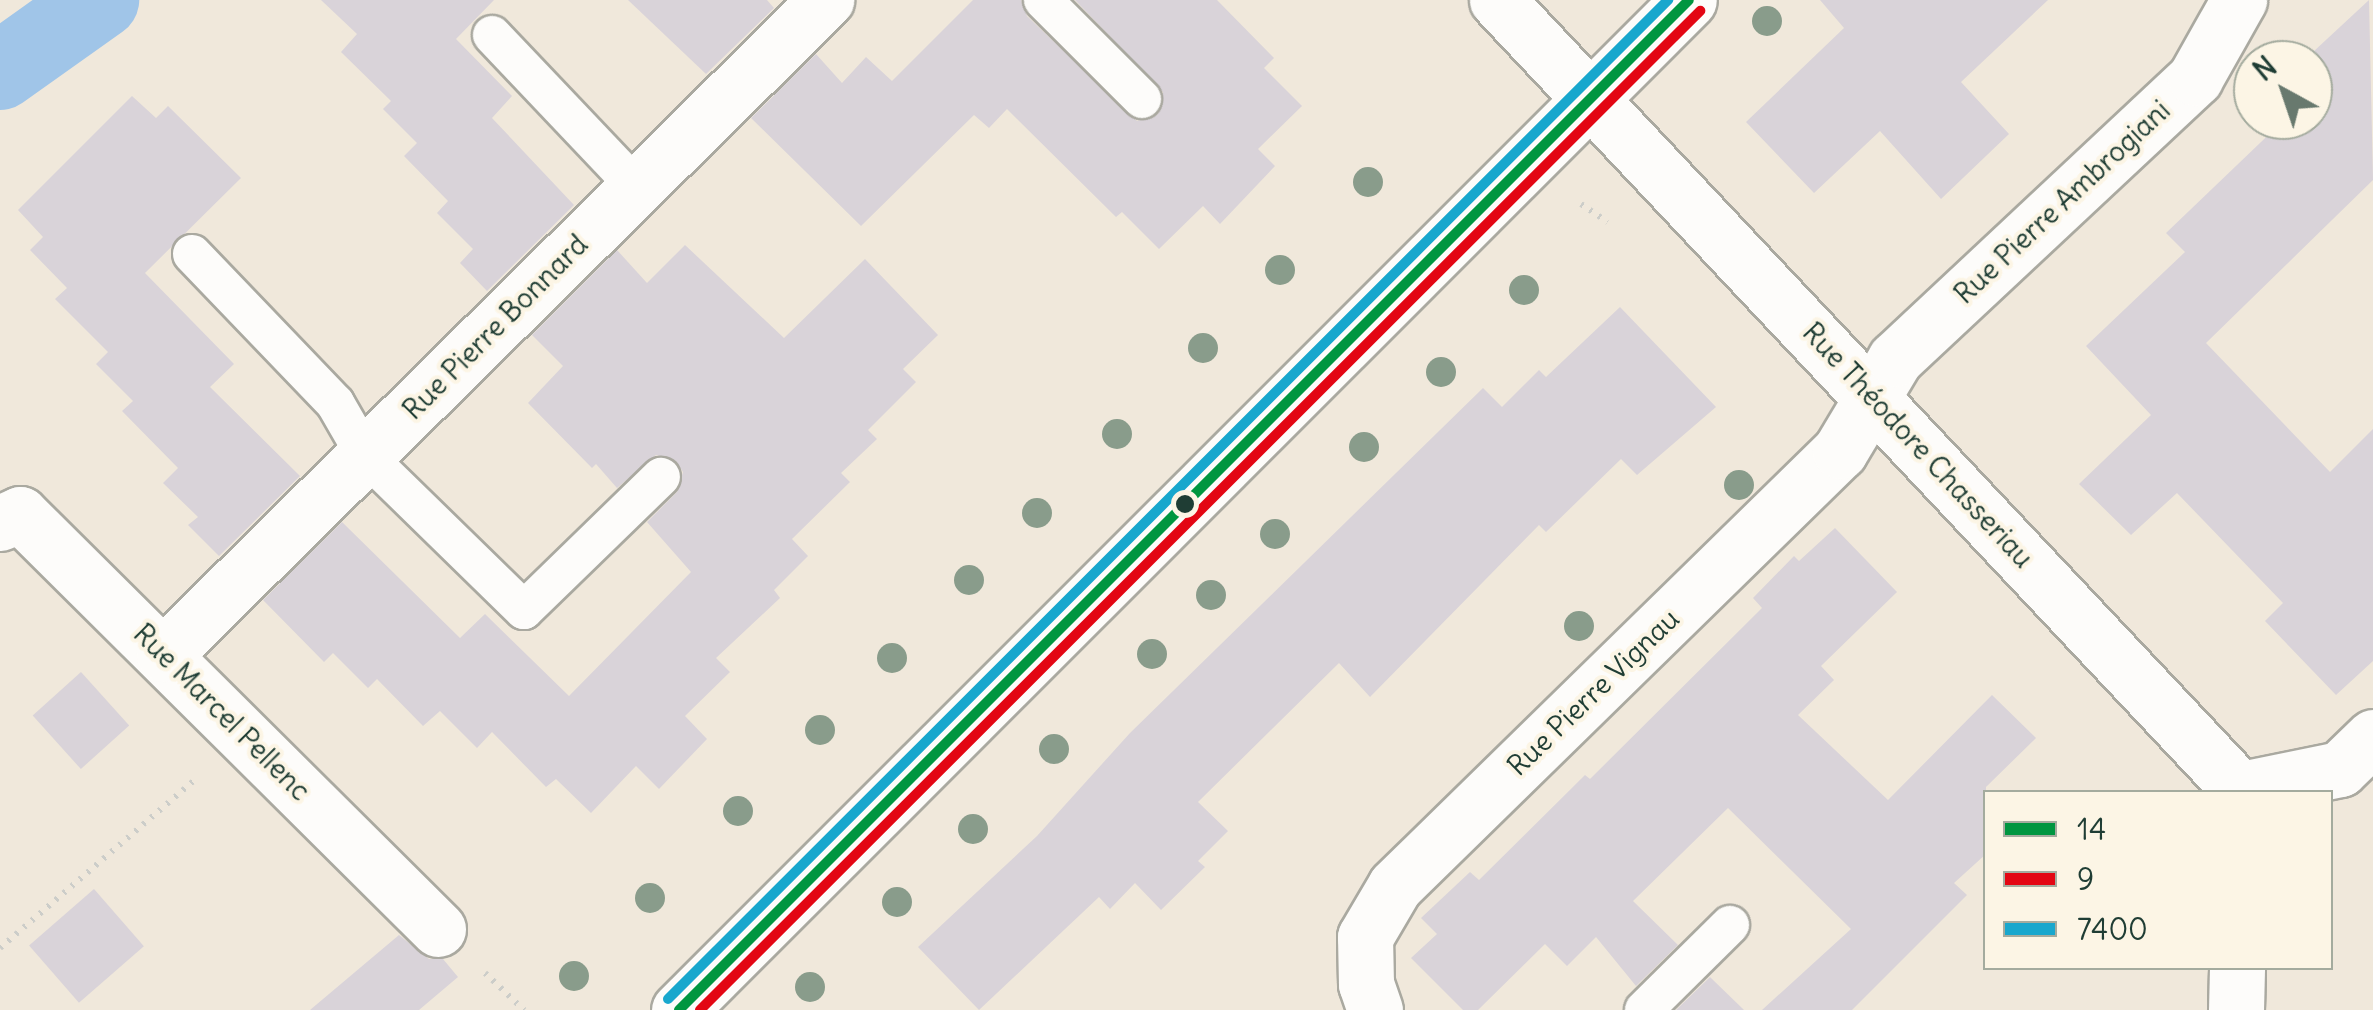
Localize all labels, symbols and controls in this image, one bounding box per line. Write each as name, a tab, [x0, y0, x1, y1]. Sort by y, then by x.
north arrow	[2233, 40, 2333, 140]
text: N	[2246, 49, 2284, 89]
street label: Rue Pierre Ambrogiani	[1947, 93, 2177, 311]
street label: Rue Pierre Bonnard	[396, 228, 594, 426]
street label: Rue Théodore Chasseriau	[1796, 315, 2040, 575]
unlabelled marker	[1175, 494, 1195, 514]
street label: Rue Pierre Vignau	[1500, 602, 1686, 782]
street label: Rue Marcel Pellenc	[127, 617, 317, 807]
legend	[1983, 790, 2333, 970]
text: 14	[2077, 810, 2106, 848]
text: 9	[2077, 860, 2094, 898]
text: 7400	[2077, 910, 2148, 948]

